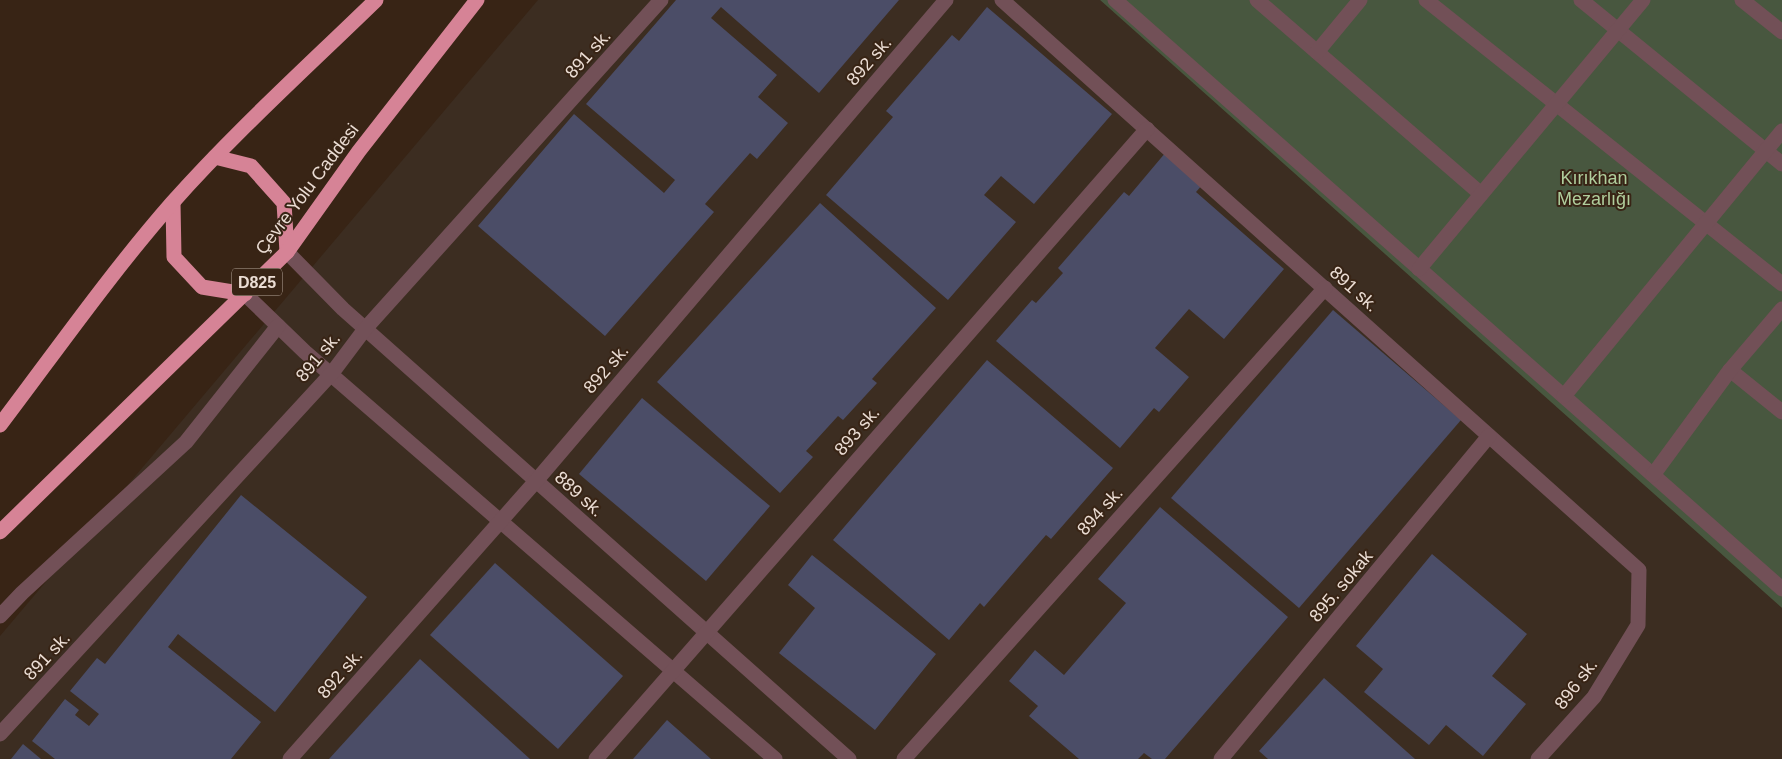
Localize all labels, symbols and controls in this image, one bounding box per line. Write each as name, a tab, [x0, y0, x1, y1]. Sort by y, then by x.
street label: 891 sk.	[561, 26, 615, 82]
street label: 892 sk.	[842, 33, 896, 89]
street label: Çevre Yolu Caddesi	[251, 120, 363, 258]
park label: Kırıkhan Mezarlığı	[1557, 168, 1631, 209]
street label: 891 sk.	[1326, 262, 1382, 316]
road number: D825	[232, 268, 282, 296]
street label: 891 sk.	[292, 328, 344, 386]
street label: 892 sk.	[579, 341, 633, 397]
street label: 893 sk.	[830, 403, 884, 459]
street label: 889 sk.	[551, 467, 607, 521]
street label: 894 sk.	[1073, 483, 1127, 539]
street label: 895. sokak	[1305, 545, 1377, 626]
street label: 891 sk.	[20, 628, 74, 684]
street label: 892 sk.	[313, 646, 367, 702]
street label: 896 sk.	[1551, 655, 1601, 713]

